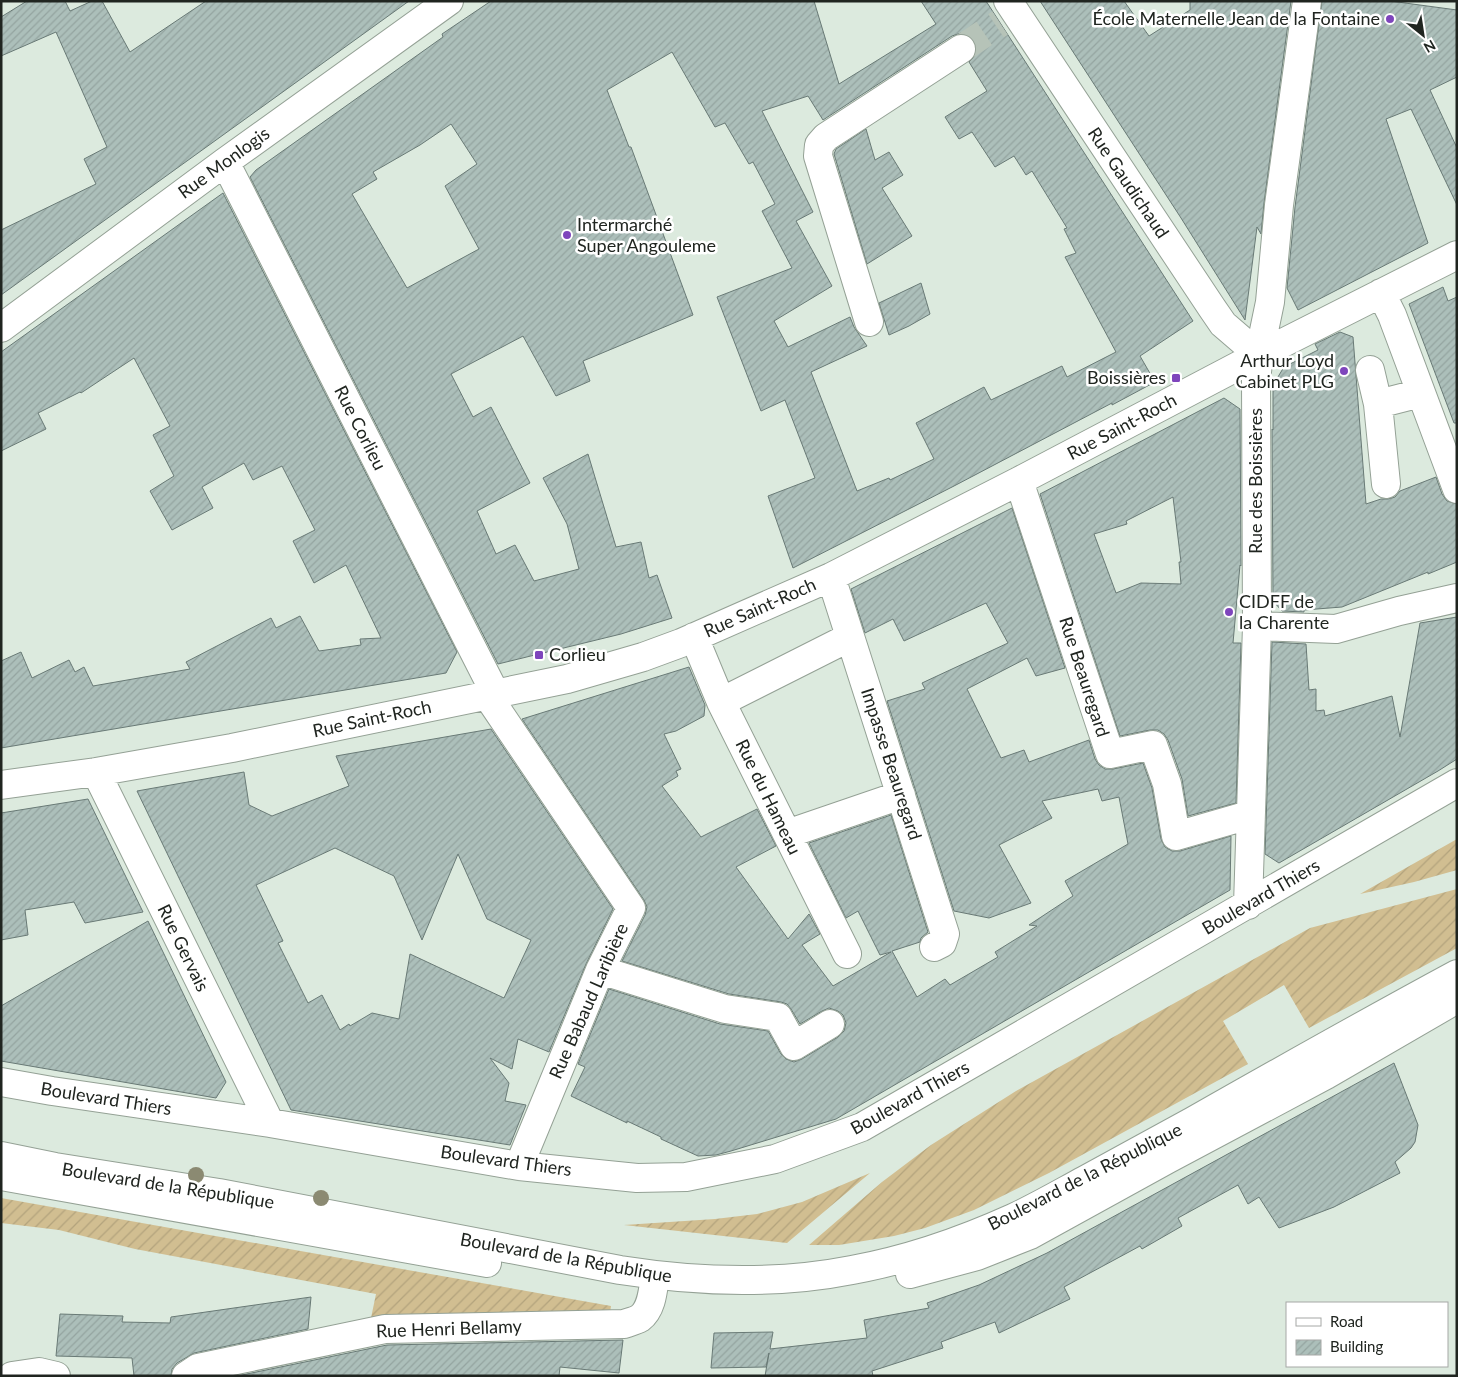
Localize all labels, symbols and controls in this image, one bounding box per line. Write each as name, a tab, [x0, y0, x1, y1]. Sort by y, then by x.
place label: École Maternelle Jean de la Fontaine	[1093, 7, 1380, 29]
north arrow	[1398, 10, 1448, 60]
marker: École Maternelle Jean de la Fontaine	[1384, 13, 1396, 25]
text: N	[1421, 37, 1439, 57]
street label: Rue Monlogis	[173, 122, 274, 203]
street label: Rue Gaudichaud	[1084, 123, 1174, 242]
place label: Intermarché Super Angouleme	[577, 213, 716, 256]
marker: Intermarché Super Angouleme	[561, 229, 573, 241]
place label: Arthur Loyd Cabinet PLG	[1235, 349, 1334, 392]
marker: Arthur Loyd Cabinet PLG	[1338, 365, 1350, 377]
place label: Boissières	[1087, 366, 1166, 388]
marker: Boissières	[1170, 372, 1182, 384]
street label: Rue Corlieu	[330, 382, 392, 473]
street label: Rue Saint-Roch	[1063, 388, 1180, 464]
street label: Rue des Boissières	[1244, 408, 1266, 554]
street label: Rue Saint-Roch	[700, 573, 819, 642]
place label: CIDFF de la Charente	[1239, 590, 1329, 633]
marker: CIDFF de la Charente	[1223, 606, 1235, 618]
street label: Rue Beauregard	[1055, 614, 1115, 740]
place label: Corlieu	[549, 643, 606, 665]
marker: Corlieu	[533, 649, 545, 661]
street label: Impasse Beauregard	[857, 685, 927, 843]
street label: Rue Saint-Roch	[311, 695, 433, 741]
street label: Rue du Hameau	[732, 735, 806, 858]
street label: Boulevard Thiers	[1198, 853, 1323, 939]
street label: Rue Gervais	[153, 900, 215, 995]
street label: Rue Babaud Laribière	[544, 919, 632, 1082]
street label: Boulevard Thiers	[846, 1055, 973, 1139]
street label: Boulevard Thiers	[39, 1077, 173, 1119]
street label: Boulevard de la République	[984, 1118, 1185, 1235]
street label: Boulevard Thiers	[439, 1140, 573, 1180]
street label: Boulevard de la République	[60, 1157, 276, 1213]
street label: Boulevard de la République	[458, 1228, 674, 1286]
legend	[1286, 1302, 1448, 1367]
text: Road	[1330, 1312, 1363, 1330]
street label: Rue Henri Bellamy	[376, 1314, 523, 1342]
text: Building	[1330, 1337, 1383, 1355]

